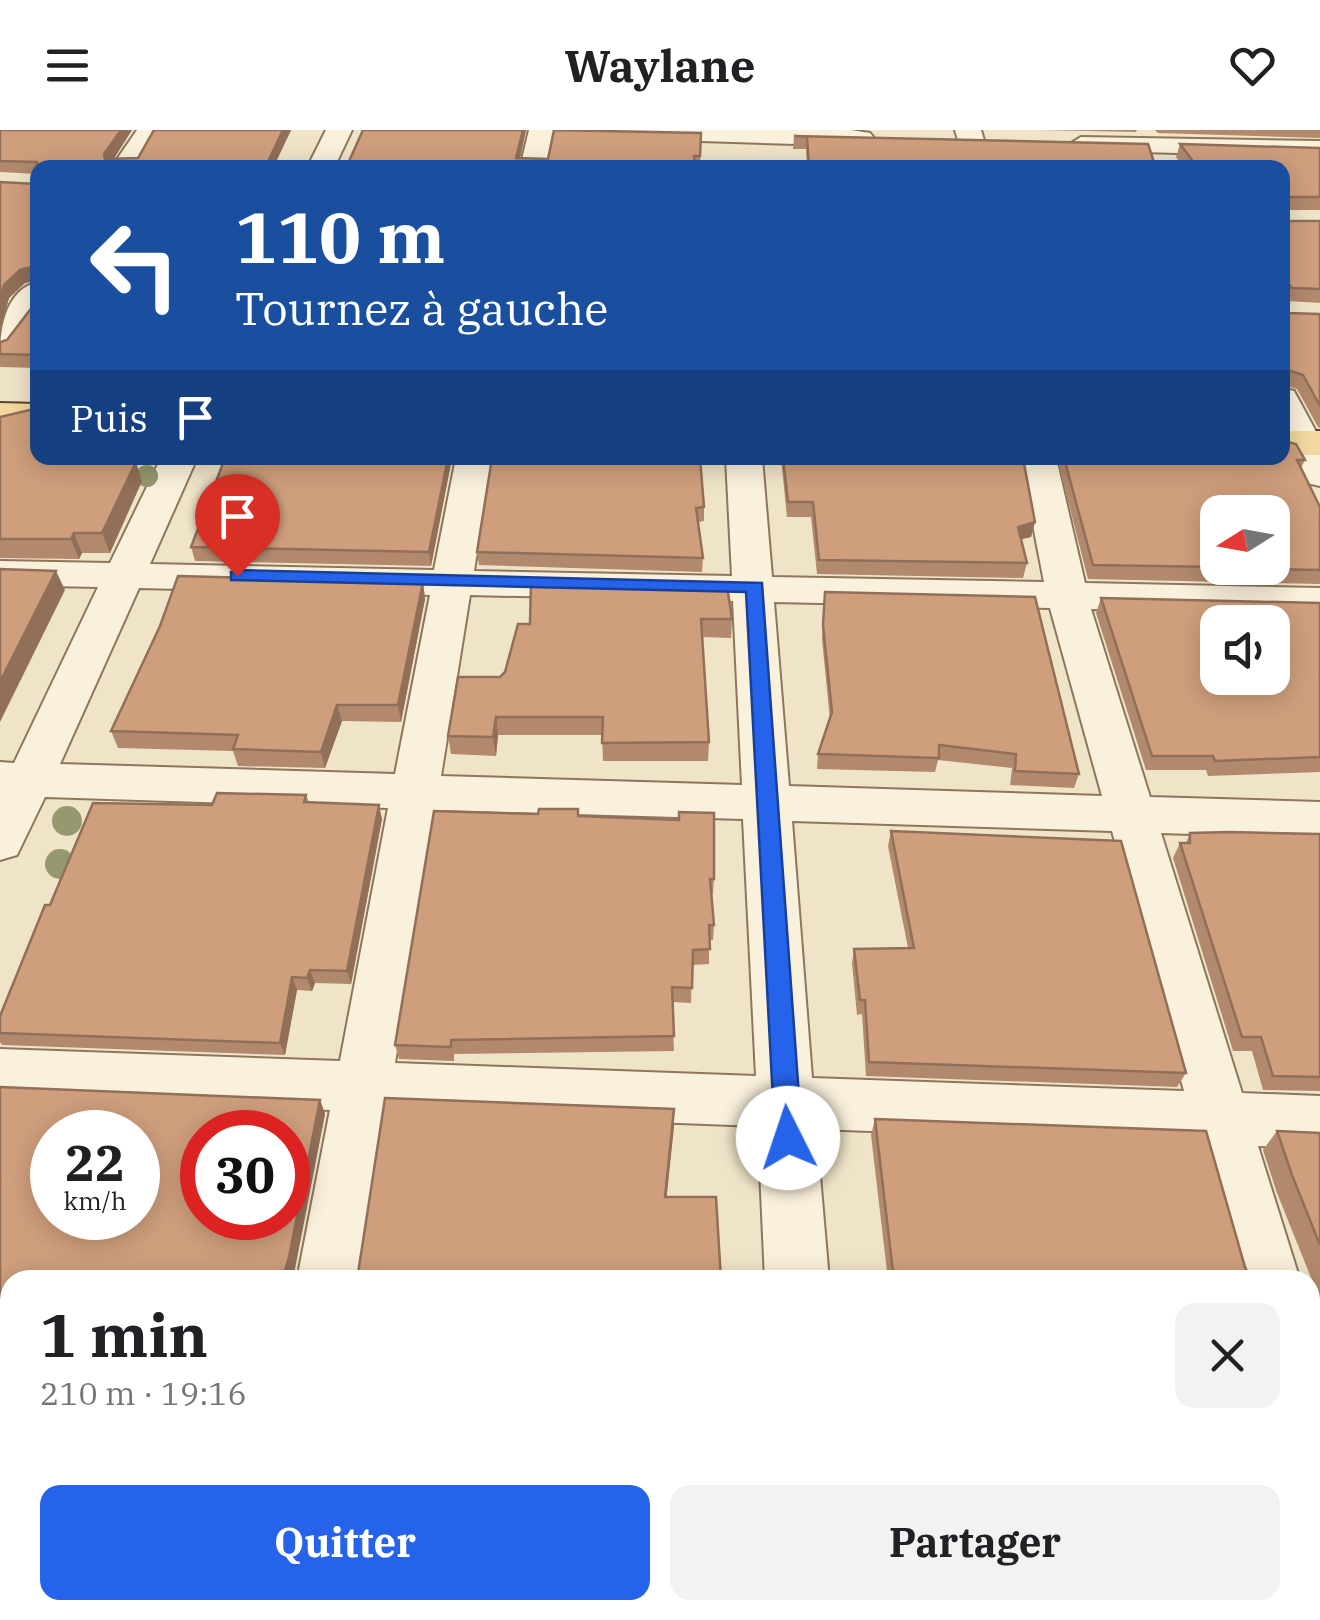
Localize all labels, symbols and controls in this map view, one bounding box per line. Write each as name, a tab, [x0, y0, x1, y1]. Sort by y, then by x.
text: Waylane	[565, 36, 755, 94]
icon: menu	[40, 38, 95, 93]
icon: heart	[1225, 38, 1280, 93]
text: 110 m	[235, 191, 445, 282]
icon: left	[70, 200, 200, 330]
text: Tournez à gauche	[235, 279, 608, 337]
icon: arrive	[168, 390, 223, 445]
text: Puis	[70, 393, 148, 442]
pin	[195, 474, 280, 577]
icon: arrive	[210, 489, 265, 544]
north arrow	[1200, 495, 1290, 585]
map controls	[1200, 495, 1290, 695]
button: sound	[1200, 605, 1290, 695]
position arrow	[736, 1086, 840, 1190]
speed limit sign: 30	[180, 1110, 310, 1240]
text: 22	[65, 1130, 125, 1195]
text: km/h	[63, 1184, 127, 1217]
text: 1 min	[40, 1295, 208, 1374]
button: close	[1175, 1303, 1280, 1408]
text: 210 m · 19:16	[40, 1372, 247, 1414]
button: Quitter	[40, 1485, 650, 1600]
button: Partager	[670, 1485, 1280, 1600]

